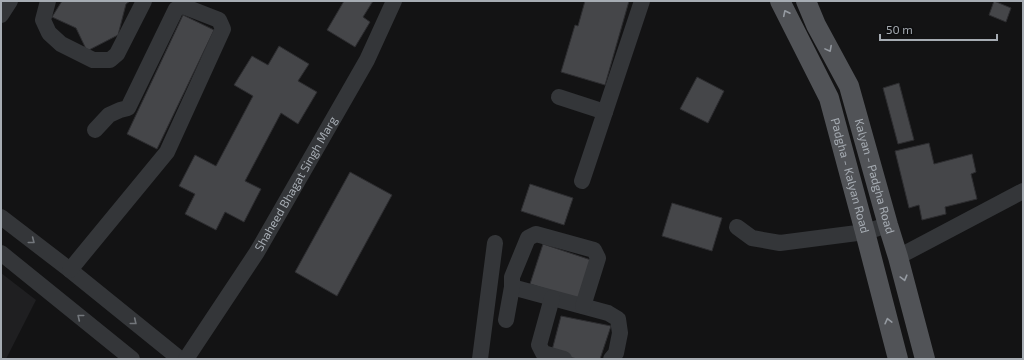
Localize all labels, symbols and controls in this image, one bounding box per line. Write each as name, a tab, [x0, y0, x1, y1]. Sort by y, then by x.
one-way arrow	[783, 10, 791, 18]
scale bar	[880, 16, 997, 42]
text: 50 m	[886, 22, 913, 36]
one-way arrow	[824, 44, 832, 52]
street label: Shaheed Bhagat Singh Marg	[251, 113, 339, 253]
street label: Padgha - Kalyan Road	[829, 116, 873, 235]
street label: Kalyan - Padgha Road	[852, 117, 898, 235]
one-way arrow	[27, 236, 34, 243]
one-way arrow	[899, 274, 908, 281]
one-way arrow	[77, 314, 84, 321]
one-way arrow	[129, 317, 136, 324]
one-way arrow	[884, 318, 893, 325]

